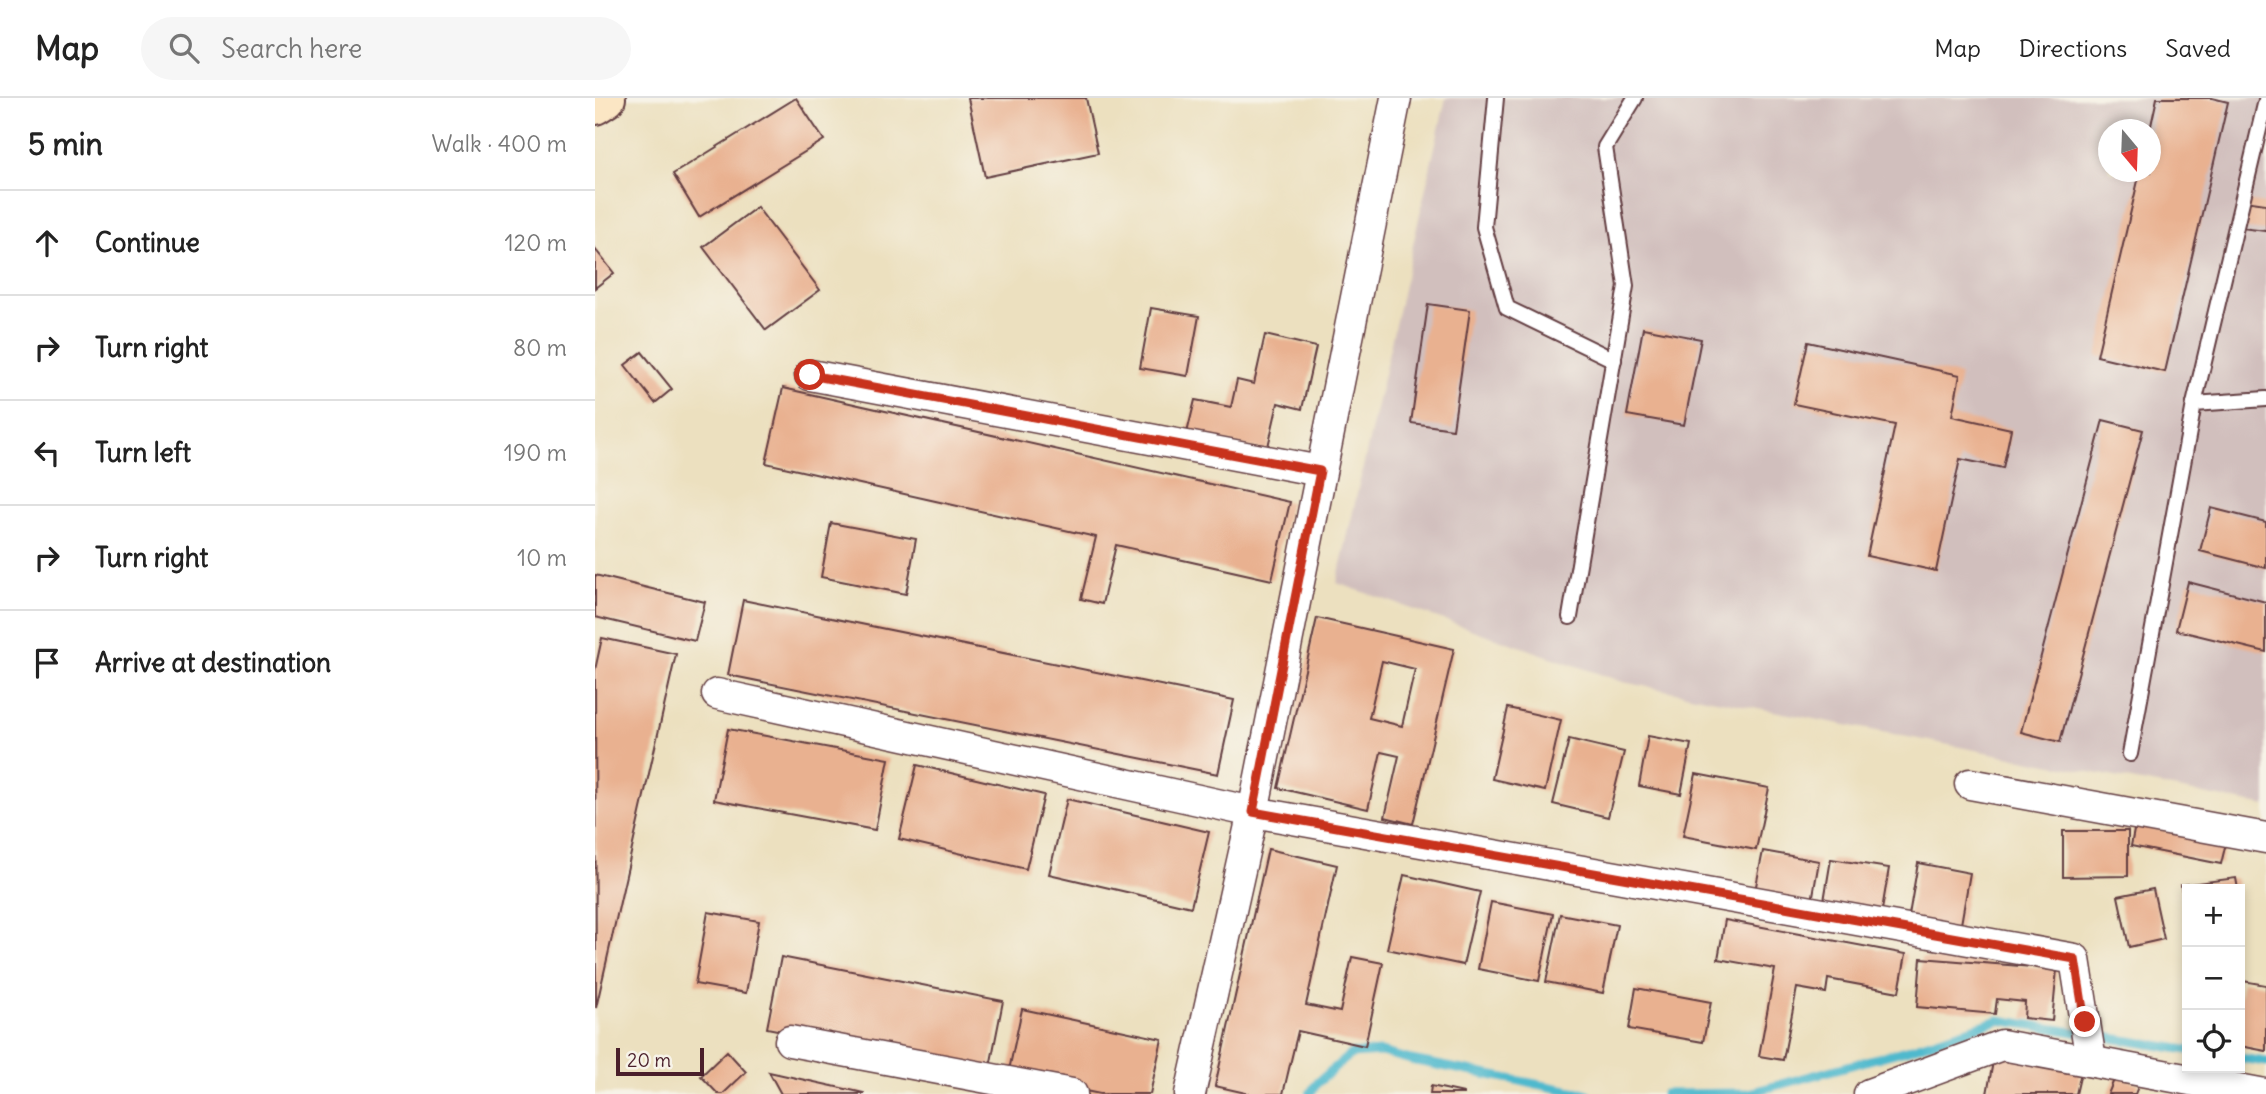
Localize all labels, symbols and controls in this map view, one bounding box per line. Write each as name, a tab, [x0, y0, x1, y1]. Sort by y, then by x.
search box	[141, 17, 631, 80]
text: Map	[35, 27, 99, 69]
icon: search	[165, 29, 203, 67]
text: Search here	[221, 32, 362, 65]
text: Map	[1934, 33, 1981, 63]
text: Directions	[2019, 33, 2127, 63]
text: Saved	[2165, 33, 2231, 63]
north arrow	[2098, 119, 2161, 182]
text: 5 min	[28, 125, 103, 163]
text: Walk · 400 m	[432, 129, 567, 158]
icon: ahead	[28, 224, 66, 262]
text: Continue	[95, 226, 200, 259]
text: 120 m	[504, 228, 567, 257]
icon: right	[28, 329, 66, 367]
text: Turn right	[95, 331, 208, 364]
text: 80 m	[513, 333, 567, 362]
route start	[794, 359, 825, 390]
icon: left	[28, 434, 66, 472]
text: Turn left	[95, 436, 191, 469]
text: 190 m	[504, 438, 567, 467]
icon: right	[28, 539, 66, 577]
text: Turn right	[95, 541, 208, 574]
text: 10 m	[517, 543, 567, 572]
icon: arrive	[28, 644, 66, 682]
text: Arrive at destination	[95, 646, 331, 679]
map controls	[2182, 884, 2245, 1073]
button: +	[2182, 884, 2245, 947]
button: −	[2182, 947, 2245, 1010]
route end	[2069, 1006, 2100, 1037]
button: locate	[2182, 1010, 2245, 1073]
scale bar	[616, 1045, 703, 1077]
text: 20 m	[627, 1048, 671, 1072]

